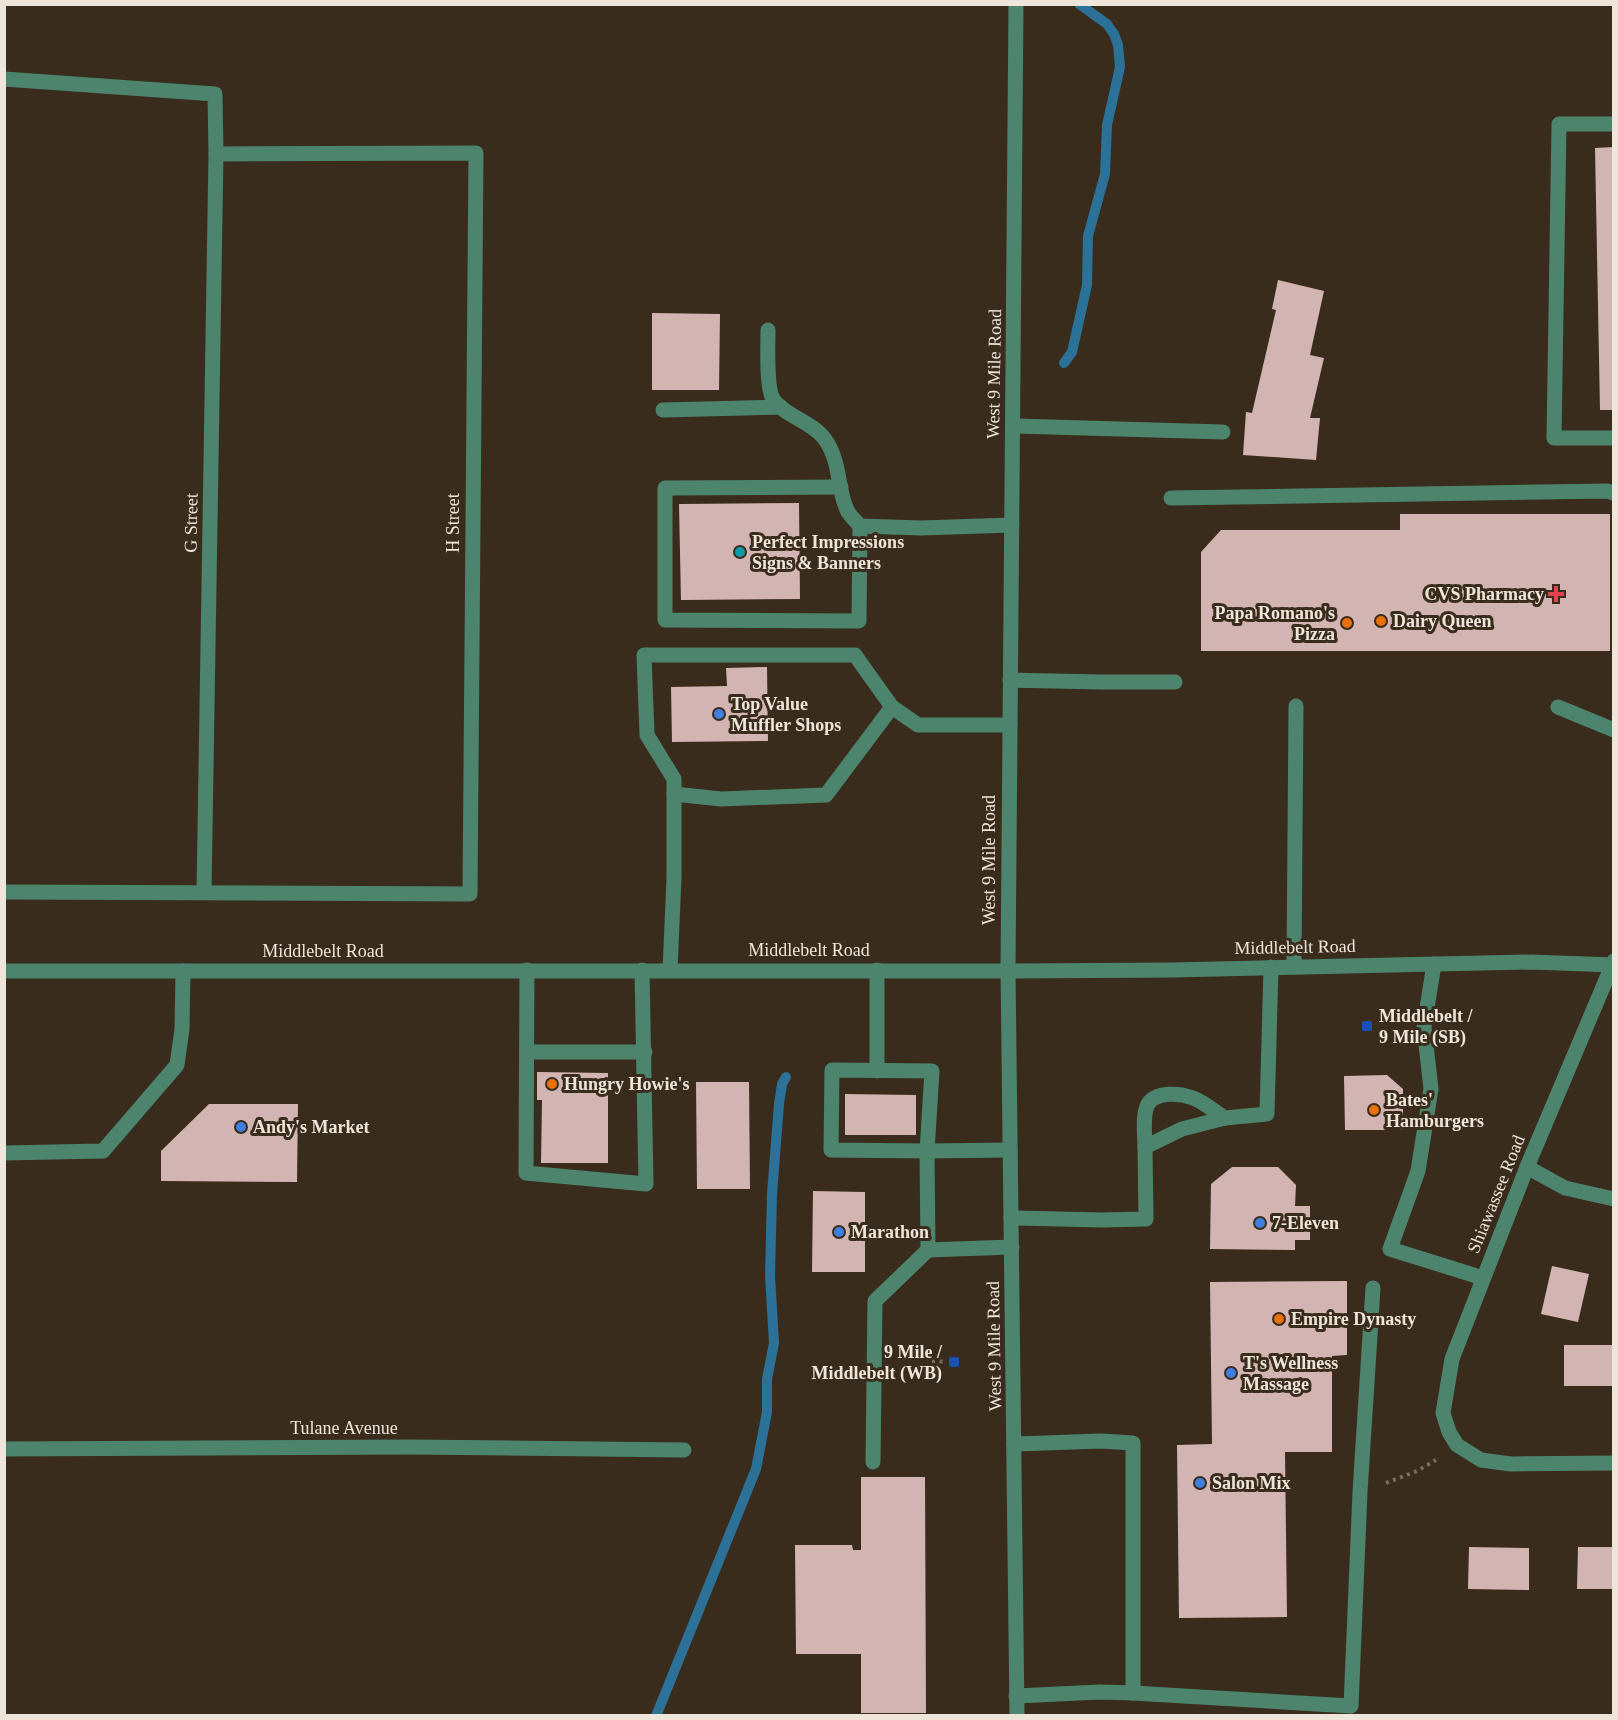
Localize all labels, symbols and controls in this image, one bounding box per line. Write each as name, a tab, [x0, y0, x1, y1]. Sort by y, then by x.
street label: West 9 Mile Road	[983, 309, 1005, 439]
street label: G Street	[180, 493, 202, 553]
street label: H Street	[443, 493, 463, 553]
place label: Perfect Impressions Signs & Banners	[752, 532, 904, 573]
marker: Perfect Impressions Signs & Banners	[733, 545, 747, 559]
place label: CVS Pharmacy	[1425, 584, 1544, 604]
marker: CVS Pharmacy	[1549, 587, 1563, 601]
place label: Papa Romano's Pizza	[1214, 603, 1335, 644]
place label: Dairy Queen	[1393, 611, 1492, 631]
marker: Dairy Queen	[1374, 614, 1388, 628]
marker: Papa Romano's Pizza	[1340, 616, 1354, 630]
place label: Top Value Muffler Shops	[731, 694, 841, 735]
marker: Top Value Muffler Shops	[712, 707, 726, 721]
street label: West 9 Mile Road	[979, 795, 999, 925]
street label: Middlebelt Road	[1234, 936, 1356, 958]
street label: Middlebelt Road	[748, 940, 870, 960]
street label: Middlebelt Road	[262, 941, 384, 961]
place label: Middlebelt / 9 Mile (SB)	[1379, 1006, 1473, 1048]
marker: Middlebelt / 9 Mile (SB)	[1360, 1019, 1374, 1033]
place label: Hungry Howie's	[564, 1074, 690, 1094]
marker: Hungry Howie's	[545, 1077, 559, 1091]
place label: Bates' Hamburgers	[1386, 1090, 1484, 1131]
marker: Bates' Hamburgers	[1367, 1103, 1381, 1117]
place label: Andy's Market	[253, 1117, 370, 1137]
marker: Andy's Market	[234, 1120, 248, 1134]
street label: Shiawassee Road	[1463, 1132, 1529, 1256]
place label: 7-Eleven	[1272, 1213, 1339, 1233]
marker: 7-Eleven	[1253, 1216, 1267, 1230]
place label: Marathon	[851, 1222, 929, 1242]
marker: Marathon	[832, 1225, 846, 1239]
street label: West 9 Mile Road	[983, 1281, 1005, 1411]
place label: Empire Dynasty	[1291, 1309, 1416, 1329]
marker: Empire Dynasty	[1272, 1312, 1286, 1326]
place label: 9 Mile / Middlebelt (WB)	[812, 1342, 943, 1384]
place label: T's Wellness Massage	[1243, 1353, 1338, 1394]
marker: 9 Mile / Middlebelt (WB)	[947, 1355, 961, 1369]
marker: T's Wellness Massage	[1224, 1366, 1238, 1380]
street label: Tulane Avenue	[290, 1418, 398, 1438]
place label: Salon Mix	[1212, 1473, 1291, 1493]
marker: Salon Mix	[1193, 1476, 1207, 1490]

